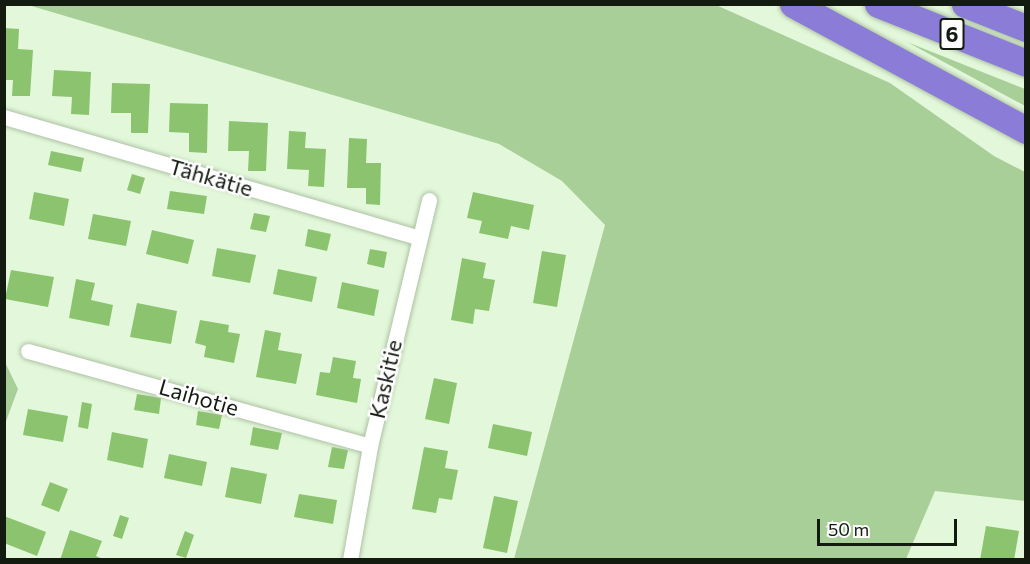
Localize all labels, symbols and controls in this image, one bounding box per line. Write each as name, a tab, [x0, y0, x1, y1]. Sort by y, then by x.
road number: 6	[938, 16, 966, 52]
street label: Tähkätie	[166, 152, 256, 202]
street label: Kaskitie	[363, 337, 407, 421]
street label: Laihotie	[156, 373, 242, 421]
scale bar	[820, 507, 960, 545]
text: 50 m	[828, 518, 869, 540]

